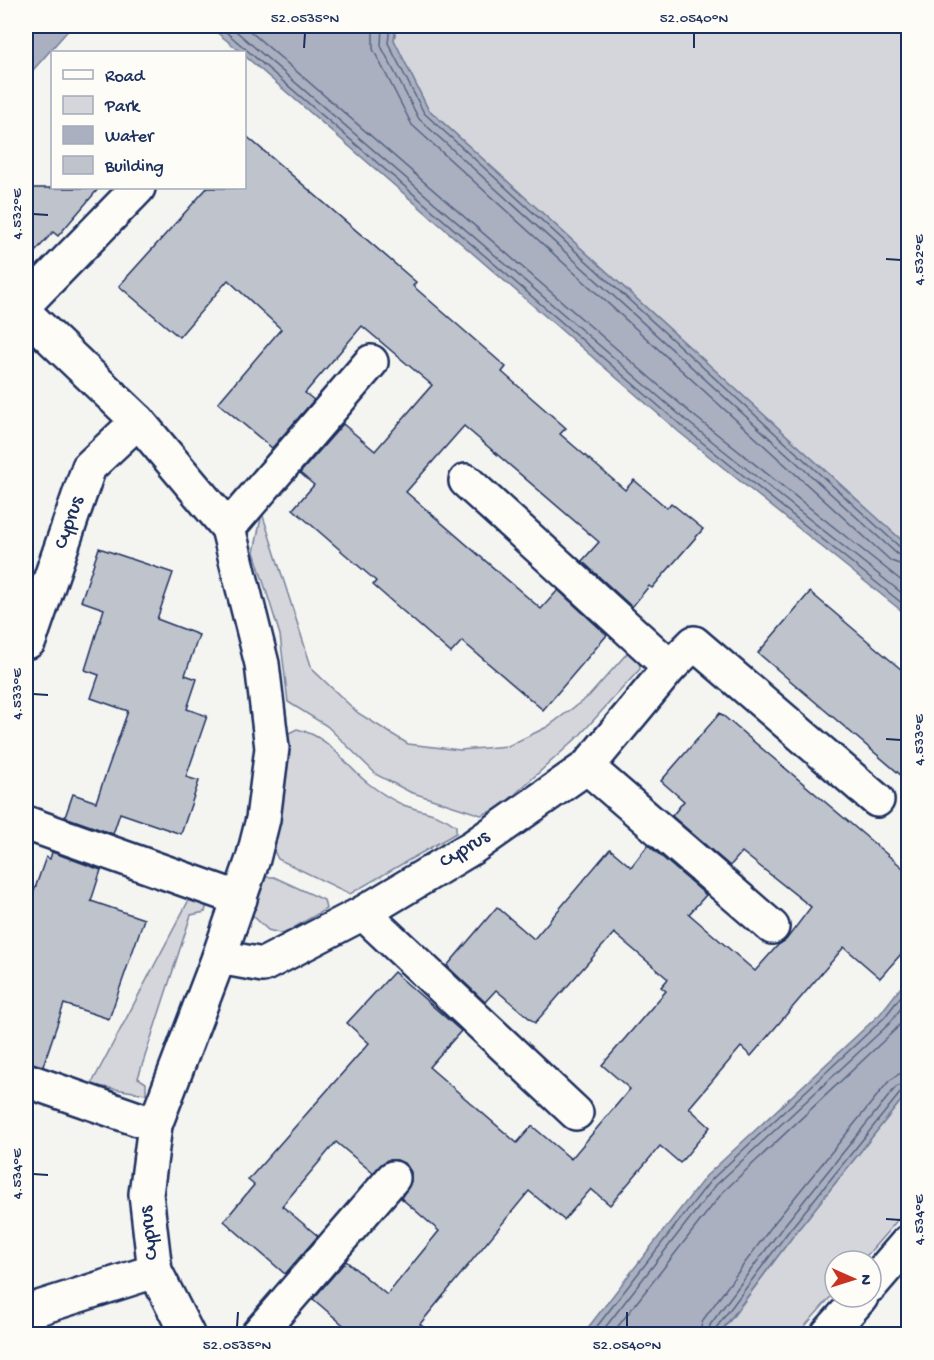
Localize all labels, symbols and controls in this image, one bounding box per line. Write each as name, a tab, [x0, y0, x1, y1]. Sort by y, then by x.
text: 52.0535°N	[271, 10, 339, 28]
text: 52.0540°N	[660, 10, 728, 28]
legend	[51, 51, 246, 189]
text: Road	[105, 67, 146, 88]
text: Park	[104, 97, 141, 118]
text: Water	[105, 127, 155, 148]
text: Building	[104, 157, 164, 178]
text: 4.532°E	[9, 188, 27, 239]
text: 4.532°E	[911, 234, 929, 285]
street label: Cyprus	[50, 493, 90, 552]
text: 4.533°E	[9, 668, 27, 720]
text: 4.533°E	[911, 714, 929, 766]
street label: Cyprus	[436, 826, 495, 874]
text: 4.534°E	[9, 1148, 27, 1199]
text: 4.534°E	[911, 1194, 929, 1245]
street label: Cyprus	[135, 1204, 165, 1261]
north arrow	[823, 1249, 883, 1309]
text: N	[855, 1274, 874, 1286]
text: 52.0535°N	[203, 1337, 271, 1355]
text: 52.0540°N	[593, 1337, 661, 1355]

